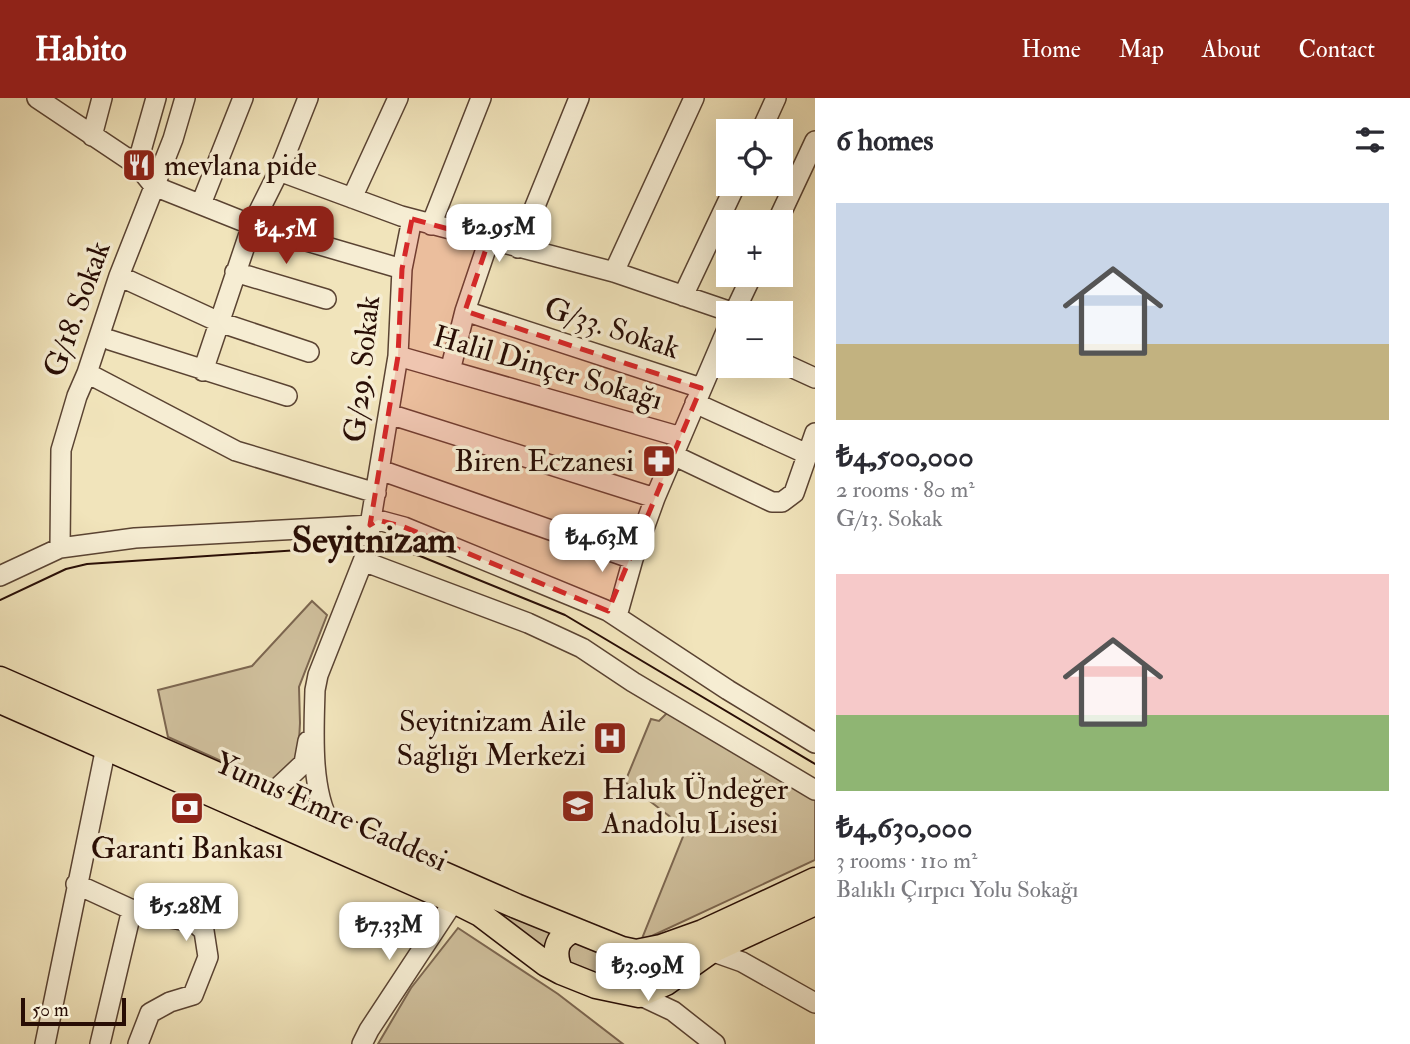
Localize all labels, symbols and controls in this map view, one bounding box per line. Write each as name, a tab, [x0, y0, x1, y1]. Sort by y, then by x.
text: Habito	[35, 29, 127, 70]
text: Home	[1021, 34, 1081, 65]
text: Map	[1119, 34, 1164, 65]
text: About	[1202, 34, 1261, 65]
text: Contact	[1299, 34, 1375, 65]
map controls	[716, 119, 793, 378]
button: locate	[716, 119, 793, 196]
icon: filters	[1351, 121, 1389, 159]
text: 6 homes	[836, 122, 934, 159]
restaurant icon: mevlana pide	[120, 146, 158, 184]
place label: mevlana pide	[164, 147, 317, 184]
pin: ₺2.95M	[442, 204, 556, 264]
pin: ₺4.5M	[237, 206, 335, 266]
button: +	[716, 210, 793, 287]
text: ₺2.95M	[462, 212, 536, 241]
text: ₺4.5M	[255, 214, 317, 243]
street label: G/18. Sokak	[35, 236, 119, 382]
icon: home	[1050, 248, 1176, 374]
street label: G/33. Sokak	[540, 289, 684, 367]
street label: G/29. Sokak	[336, 294, 388, 444]
button: −	[716, 301, 793, 378]
street label: Halil Dinçer Sokağı	[429, 318, 667, 418]
text: ₺4,500,000	[836, 438, 974, 475]
pharmacy icon: Biren Eczanesi	[640, 442, 678, 480]
place label: Biren Eczanesi	[454, 443, 634, 480]
text: 2 rooms · 80 m²	[836, 475, 975, 504]
text: G/13. Sokak	[836, 504, 943, 533]
pin: ₺4.63M	[545, 514, 659, 574]
district label: Seyitnizam	[292, 517, 457, 564]
text: ₺4.63M	[565, 522, 639, 551]
icon: home	[1050, 619, 1176, 745]
place label: Seyitnizam Aile Sağlığı Merkezi	[396, 703, 586, 774]
hospital icon: Seyitnizam Aile Sağlığı Merkezi	[591, 719, 629, 757]
street label: Yunus Emre Caddesi	[209, 744, 453, 880]
place label: Haluk Ündeğer Anadolu Lisesi	[601, 771, 788, 842]
school or university icon: Haluk Ündeğer Anadolu Lisesi	[559, 787, 597, 825]
bank icon: Garanti Bankası	[168, 789, 206, 827]
text: ₺4,630,000	[836, 809, 972, 846]
place label: Garanti Bankası	[91, 830, 283, 867]
text: 3 rooms · 110 m²	[836, 846, 977, 875]
text: Balıklı Çırpıcı Yolu Sokağı	[836, 875, 1079, 904]
pin: ₺5.28M	[129, 884, 243, 943]
text: ₺5.28M	[150, 891, 222, 920]
pin: ₺7.33M	[332, 902, 446, 962]
text: ₺7.33M	[355, 910, 423, 939]
pin: ₺3.09M	[591, 944, 705, 1003]
text: ₺3.09M	[612, 951, 684, 980]
scale bar	[21, 995, 126, 1027]
text: 50 m	[32, 998, 69, 1022]

